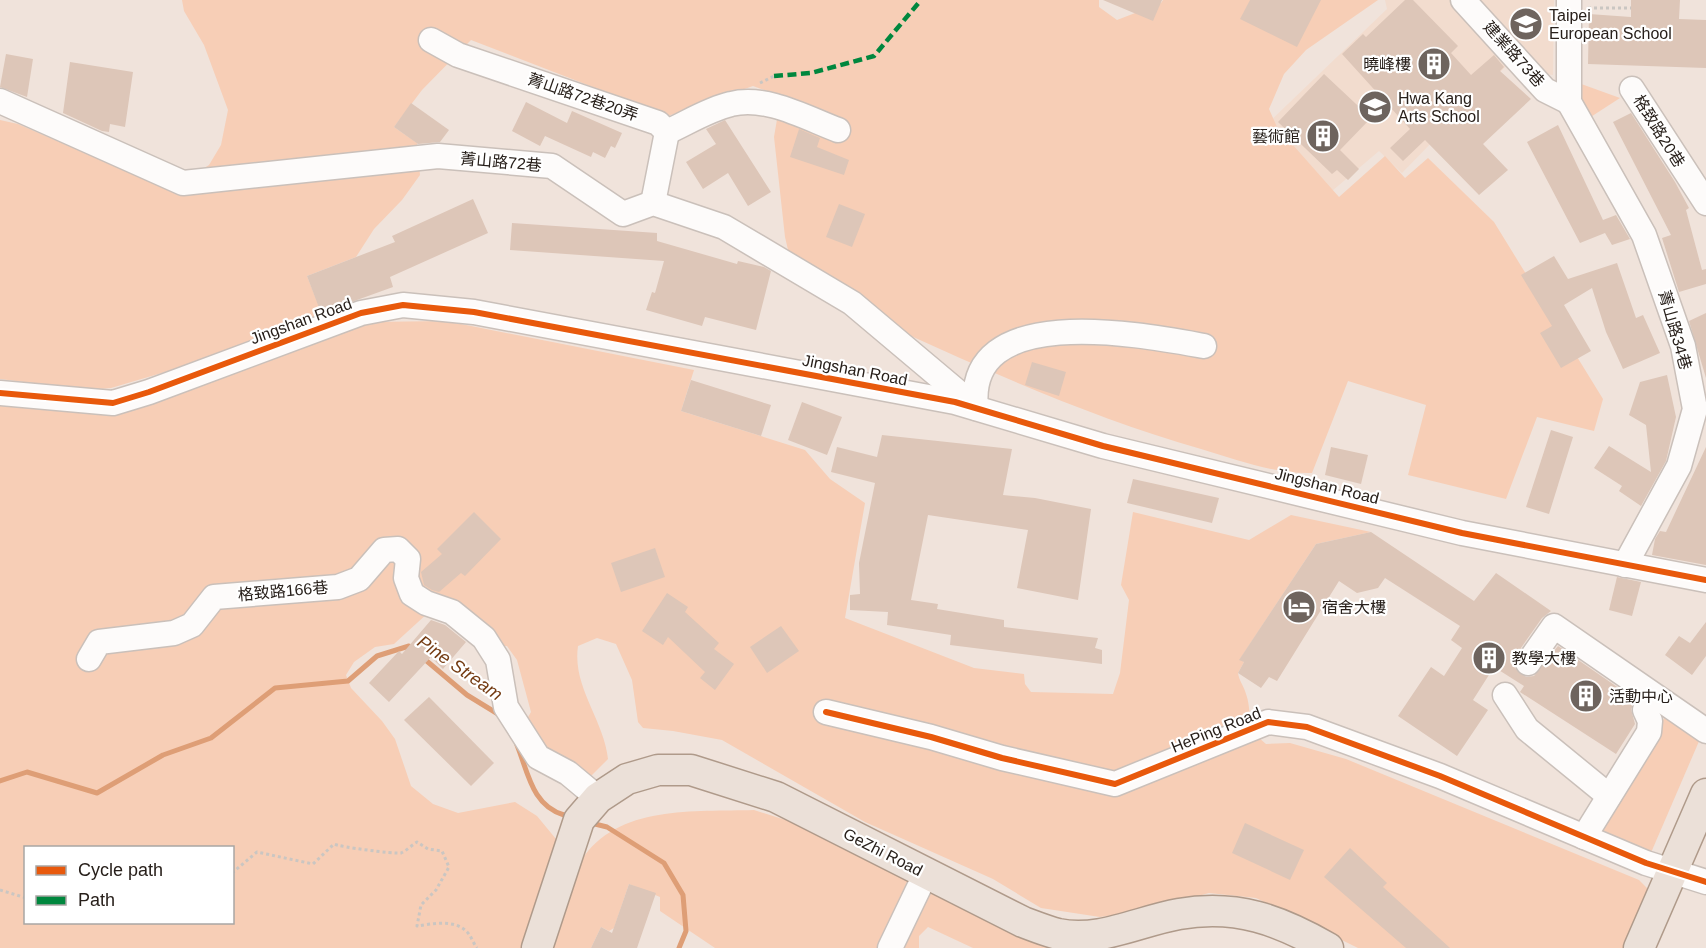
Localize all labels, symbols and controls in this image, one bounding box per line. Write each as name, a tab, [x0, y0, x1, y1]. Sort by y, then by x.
school or university icon: Taipei European School	[1508, 6, 1544, 42]
place label: Taipei European School	[1549, 7, 1672, 42]
street label: 建業路73巷	[1480, 18, 1548, 90]
building icon: 曉峰樓	[1416, 46, 1452, 82]
place label: 曉峰樓	[1363, 56, 1411, 73]
street label: 菁山路72巷20弄	[526, 70, 640, 124]
school or university icon: Hwa Kang Arts School	[1357, 89, 1393, 125]
place label: Hwa Kang Arts School	[1398, 90, 1480, 125]
street label: 格致路20巷	[1630, 92, 1688, 170]
building icon: 藝術館	[1305, 118, 1341, 154]
place label: 藝術館	[1252, 128, 1300, 145]
street label: 菁山路72巷	[460, 150, 542, 174]
street label: 菁山路34巷	[1656, 288, 1694, 372]
street label: Jingshan Road	[248, 295, 354, 347]
street label: Jingshan Road	[801, 351, 909, 389]
street label: Jingshan Road	[1273, 465, 1381, 507]
street label: 格致路166巷	[237, 579, 329, 603]
hotel icon: 宿舍大樓	[1281, 589, 1317, 625]
place label: 宿舍大樓	[1322, 599, 1386, 616]
water label: Pine Stream	[414, 631, 506, 705]
building icon: 教學大樓	[1471, 640, 1507, 676]
place label: 教學大樓	[1512, 650, 1576, 667]
building icon: 活動中心	[1568, 678, 1604, 714]
place label: 活動中心	[1609, 688, 1673, 705]
street label: HePing Road	[1169, 704, 1263, 756]
street label: GeZhi Road	[841, 825, 925, 879]
legend	[24, 846, 234, 924]
text: Cycle path	[78, 860, 163, 880]
text: Path	[78, 890, 115, 910]

